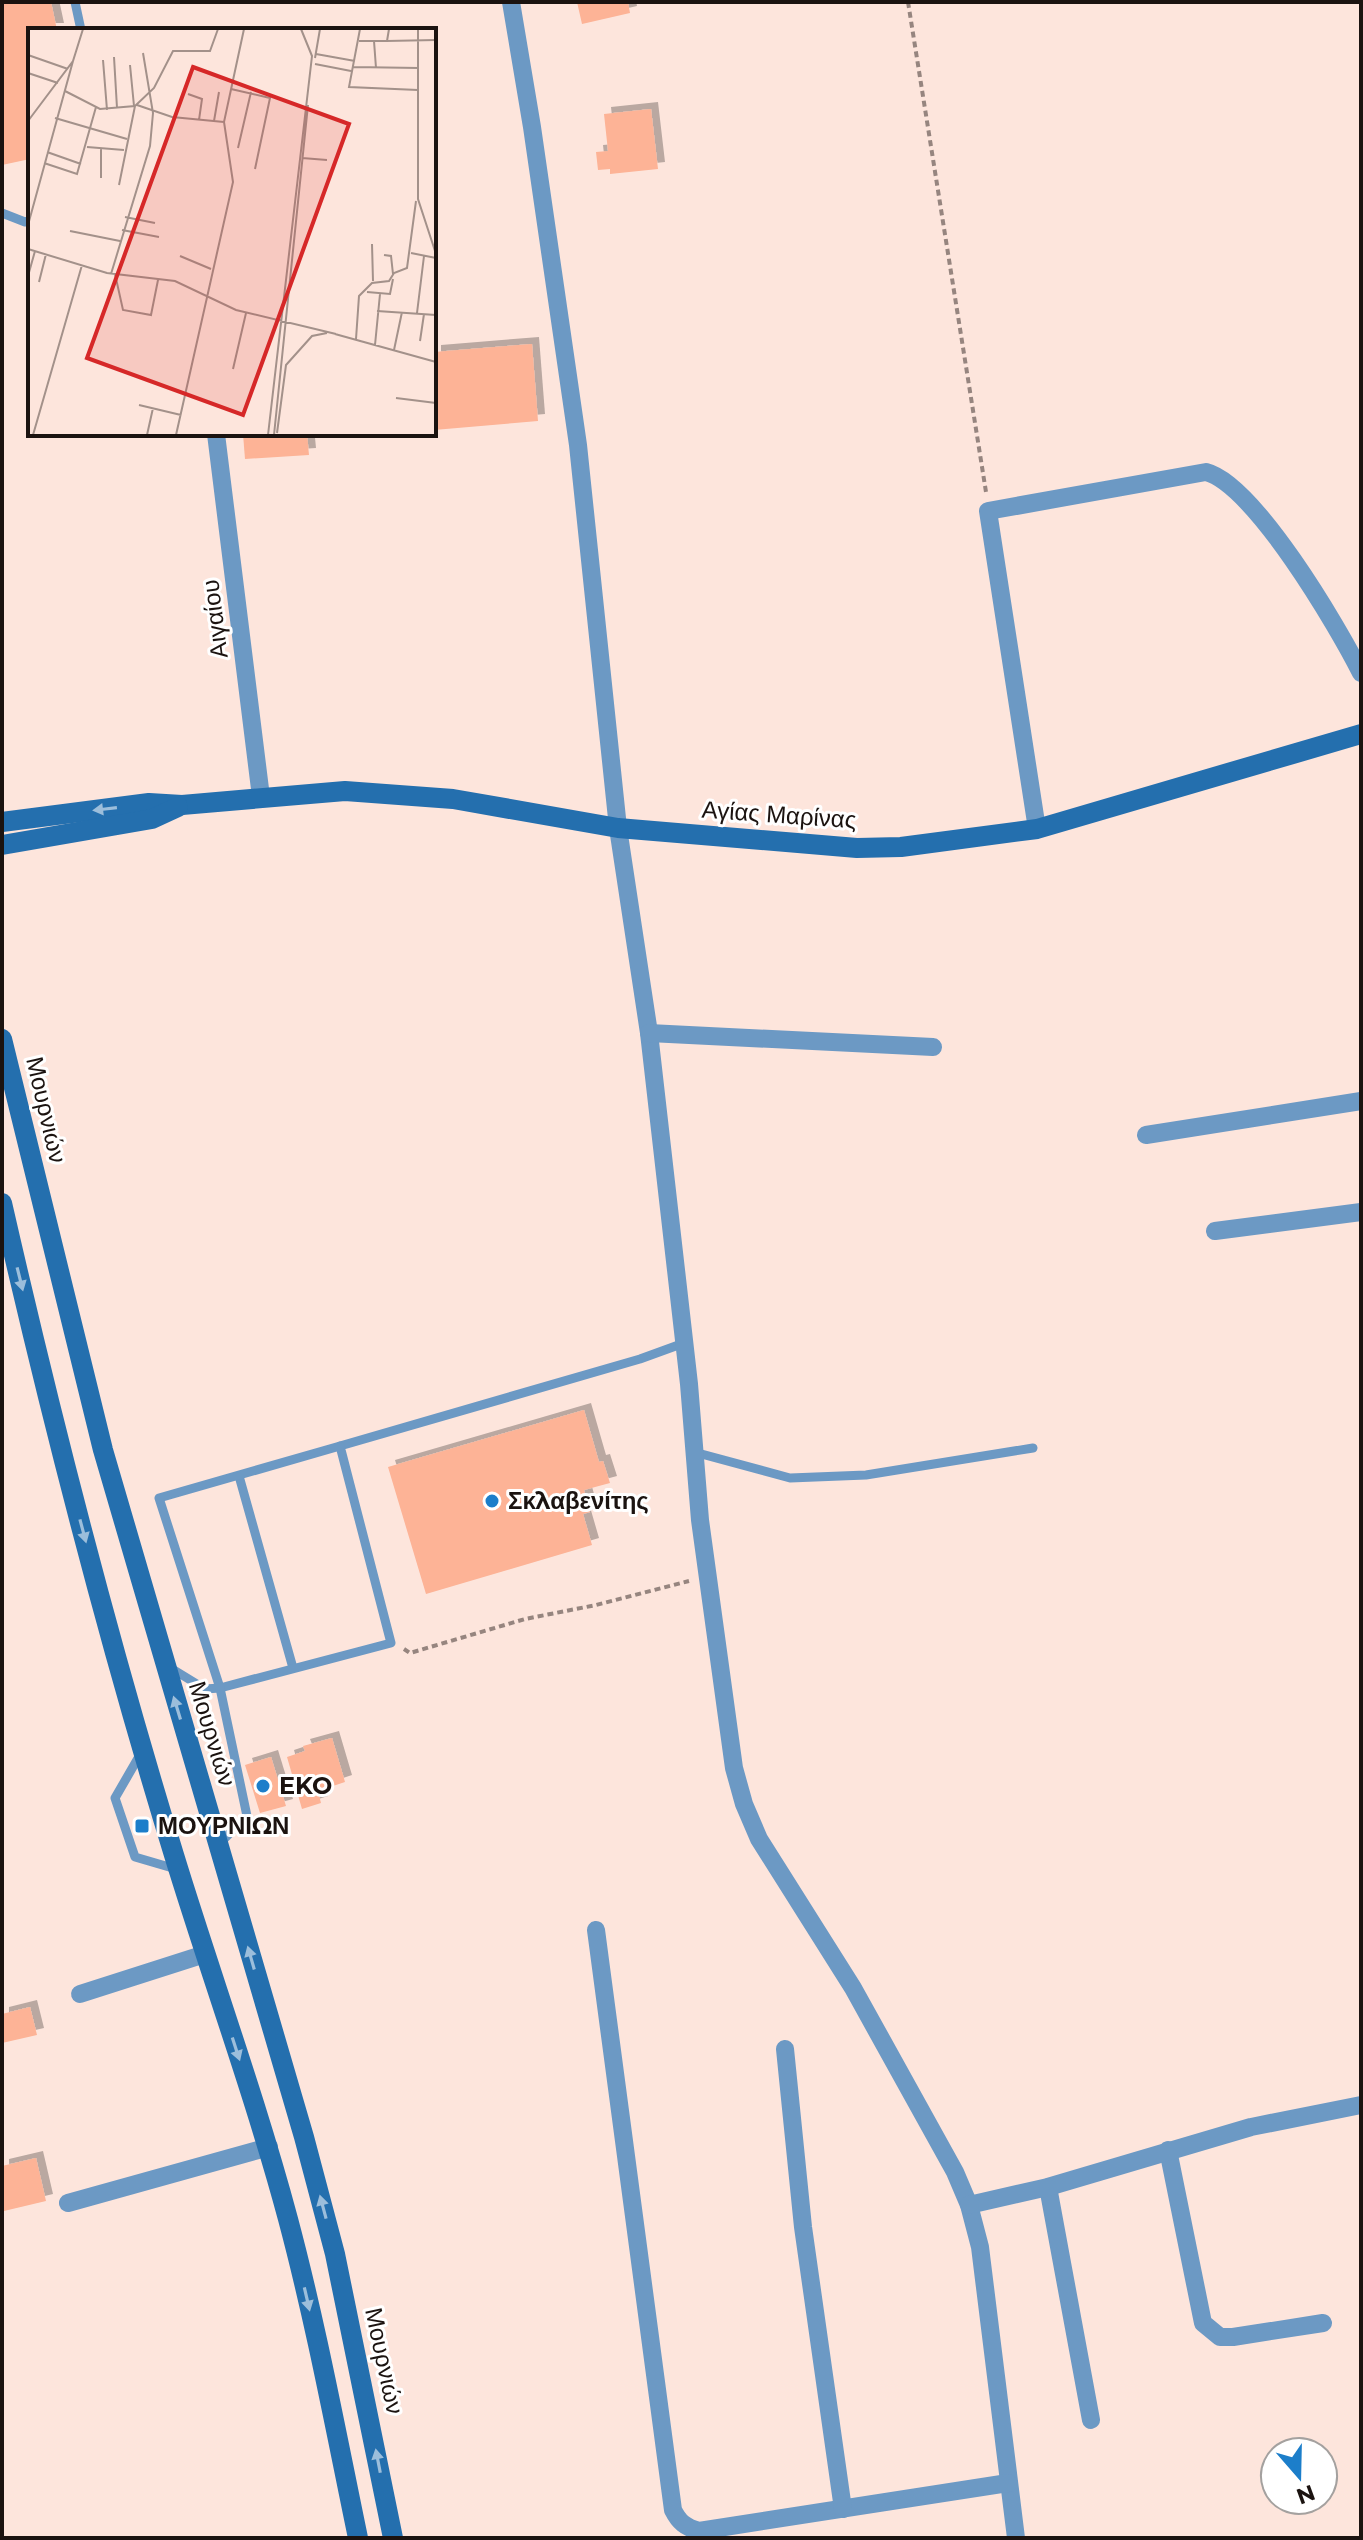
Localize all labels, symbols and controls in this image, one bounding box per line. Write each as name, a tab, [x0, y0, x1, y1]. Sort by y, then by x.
inset map	[28, 28, 436, 436]
street label: Αιγαίου	[195, 578, 234, 660]
street label: Αγίας Μαρίνας	[701, 795, 857, 834]
one-way arrow	[92, 802, 117, 815]
street label: Μουρνιών	[20, 1054, 73, 1166]
one-way arrow	[14, 1267, 27, 1292]
place label: Σκλαβενίτης	[508, 1486, 649, 1515]
marker: Σκλαβενίτης	[483, 1492, 501, 1510]
one-way arrow	[77, 1519, 89, 1544]
street label: Μουρνιών	[183, 1678, 242, 1790]
one-way arrow	[170, 1696, 183, 1720]
place label: EKO	[279, 1771, 332, 1800]
marker: EKO	[254, 1777, 272, 1795]
place label: ΜΟΥΡΝΙΩΝ	[158, 1811, 289, 1840]
marker: ΜΟΥΡΝΙΩΝ	[133, 1817, 151, 1835]
one-way arrow	[244, 1945, 257, 1969]
one-way arrow	[230, 2038, 242, 2062]
one-way arrow	[316, 2195, 329, 2219]
one-way arrow	[301, 2287, 314, 2312]
street label: Μουρνιών	[359, 2305, 410, 2417]
north arrow	[1259, 2436, 1339, 2516]
one-way arrow	[371, 2449, 384, 2474]
text: N	[1293, 2479, 1319, 2510]

